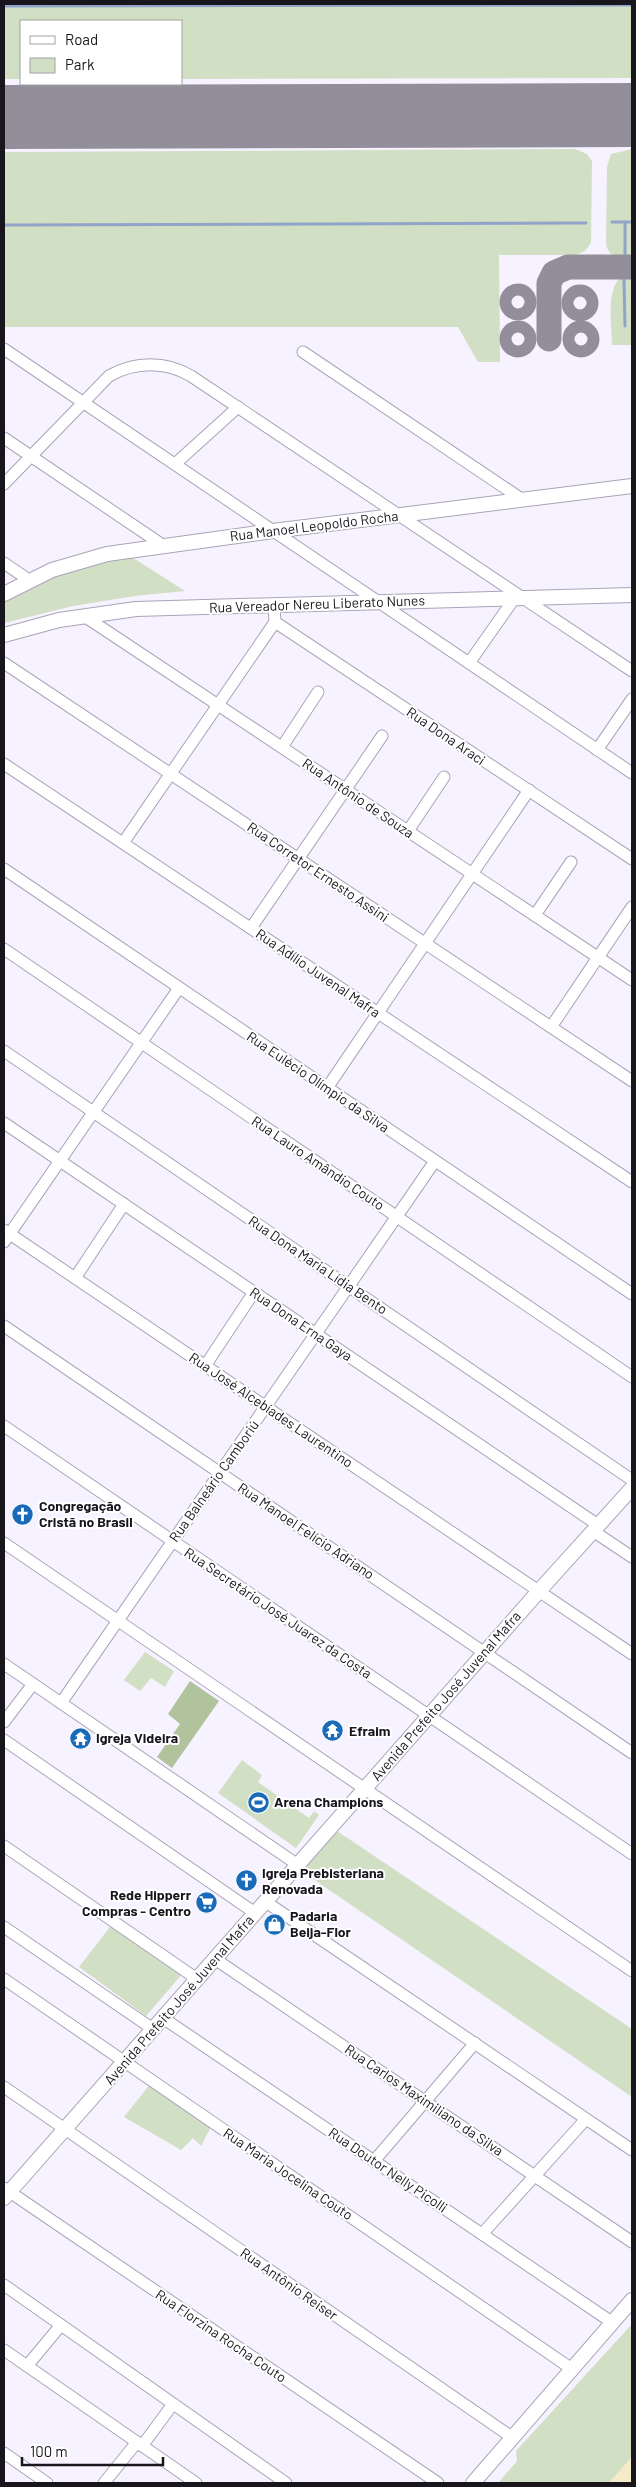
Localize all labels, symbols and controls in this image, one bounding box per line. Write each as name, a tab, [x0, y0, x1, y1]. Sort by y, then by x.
legend	[20, 20, 182, 85]
text: Road	[65, 30, 98, 48]
text: Park	[65, 55, 95, 73]
street label: Rua Manoel Leopoldo Rocha	[229, 507, 399, 544]
street label: Rua Vereador Nereu Liberato Nunes	[209, 591, 425, 616]
street label: Rua Dona Araci	[404, 703, 489, 768]
street label: Rua Antônio de Souza	[299, 754, 417, 841]
street label: Rua Corretor Ernesto Assini	[244, 818, 392, 925]
street label: Rua Adílio Juvenal Mafra	[253, 925, 384, 1021]
street label: Rua Eulécio Olímpio da Silva	[244, 1027, 393, 1136]
street label: Rua Lauro Amândio Couto	[249, 1112, 388, 1213]
street label: Rua Dona Maria Lídia Bento	[246, 1212, 391, 1317]
street label: Rua Dona Erna Gaya	[247, 1283, 356, 1364]
street label: Rua José Alcebíades Laurentino	[186, 1348, 356, 1471]
street label: Rua Balneário Camboriú	[165, 1417, 262, 1545]
street label: Rua Manoel Felício Adriano	[235, 1479, 378, 1583]
place label: Congregação Cristã no Brasil	[39, 1497, 133, 1530]
church icon: Congregação Cristã no Brasil	[11, 1502, 35, 1526]
street label: Rua Secretário José Juarez da Costa	[181, 1543, 375, 1682]
street label: Avenida Prefeito José Juvenal Mafra	[367, 1607, 524, 1784]
temple icon: Efraim	[321, 1719, 345, 1743]
place label: Efraim	[349, 1722, 391, 1739]
temple icon: Igreja Videira	[68, 1726, 92, 1750]
place label: Igreja Videira	[96, 1729, 178, 1746]
sports icon: Arena Champions	[246, 1790, 270, 1814]
place label: Arena Champions	[274, 1793, 383, 1810]
place label: Igreja Prebisteriana Renovada	[262, 1864, 384, 1897]
church icon: Igreja Prebisteriana Renovada	[234, 1869, 258, 1893]
place label: Rede Hipperr Compras - Centro	[82, 1886, 192, 1919]
supermarket icon: Rede Hipperr Compras - Centro	[195, 1891, 219, 1915]
place label: Padaria Beija-Flor	[290, 1907, 352, 1940]
street label: Avenida Prefeito José Juvenal Mafra	[100, 1911, 257, 2088]
shop icon: Padaria Beija-Flor	[262, 1912, 286, 1936]
street label: Rua Carlos Maximiliano da Silva	[342, 2040, 507, 2159]
street label: Rua Maria Jocelina Couto	[220, 2124, 356, 2223]
street label: Rua Doutor Nelly Picolli	[326, 2124, 451, 2216]
street label: Rua Antônio Reiser	[237, 2244, 341, 2323]
street label: Rua Florzina Rocha Couto	[153, 2285, 290, 2386]
scale bar	[22, 2434, 164, 2466]
text: 100 m	[30, 2442, 68, 2460]

